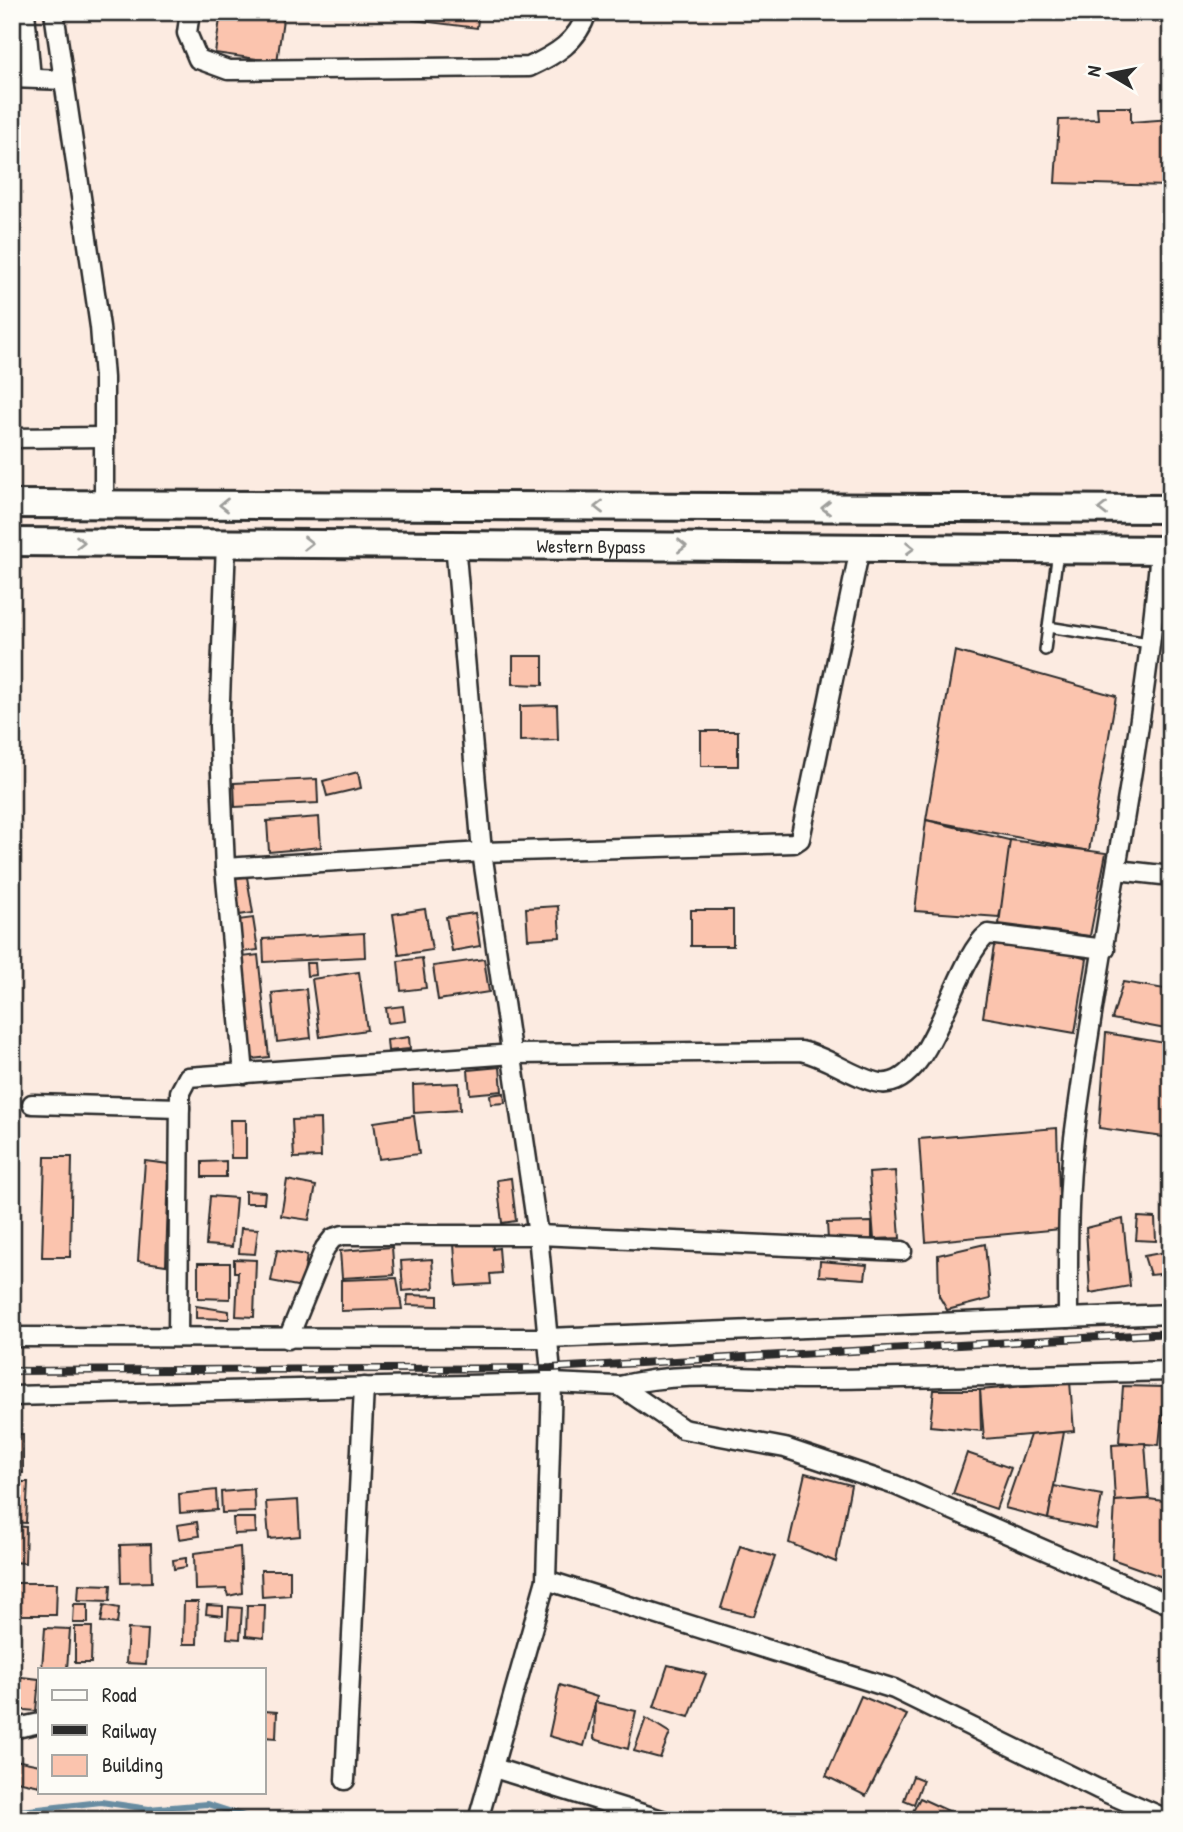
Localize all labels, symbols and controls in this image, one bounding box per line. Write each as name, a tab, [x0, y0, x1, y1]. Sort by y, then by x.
north arrow	[1074, 38, 1144, 108]
text: N	[1080, 64, 1107, 78]
one-way arrow	[218, 497, 229, 513]
one-way arrow	[593, 499, 603, 515]
one-way arrow	[820, 500, 831, 516]
one-way arrow	[1097, 501, 1107, 517]
street label: Western Bypass	[536, 533, 646, 559]
one-way arrow	[76, 534, 86, 550]
one-way arrow	[303, 535, 314, 551]
one-way arrow	[678, 538, 688, 554]
one-way arrow	[905, 540, 916, 556]
legend	[38, 1668, 266, 1794]
text: Road	[102, 1680, 136, 1709]
text: Railway	[102, 1716, 157, 1745]
text: Building	[102, 1750, 163, 1779]

